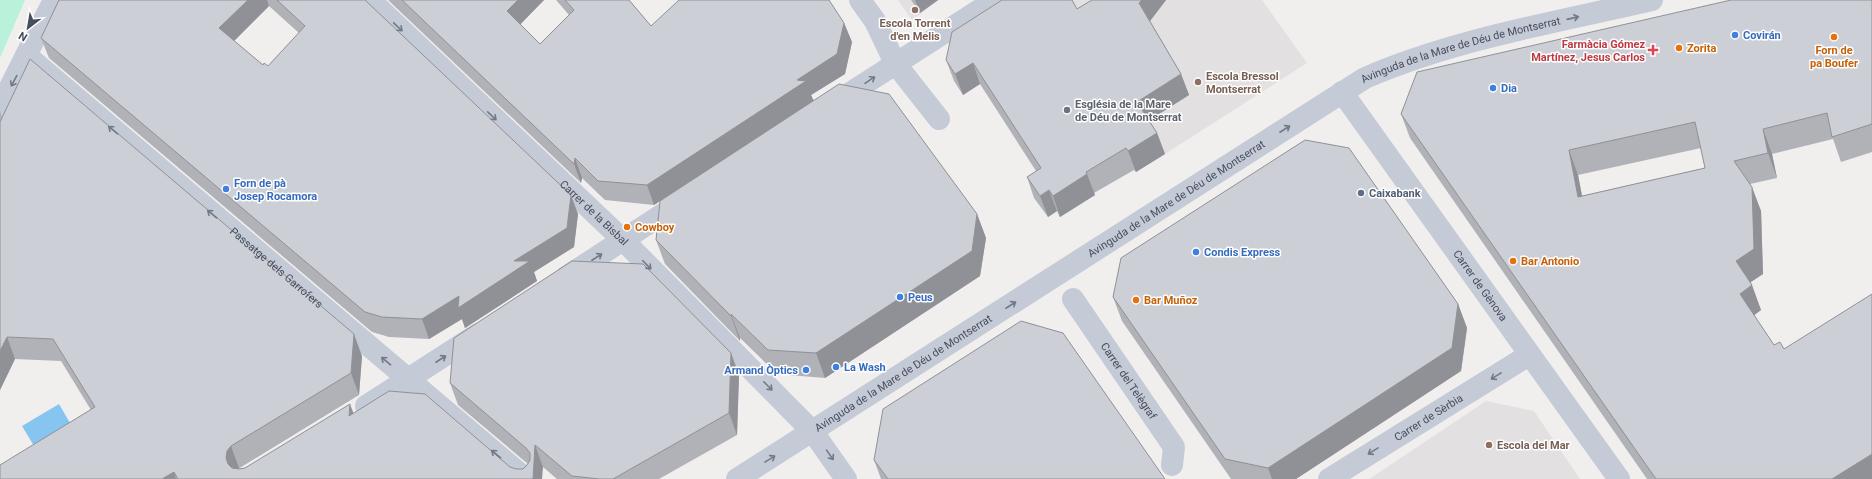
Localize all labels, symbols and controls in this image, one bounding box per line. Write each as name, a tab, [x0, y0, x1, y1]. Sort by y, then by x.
marker: Escola Torrent d'en Melis	[910, 5, 920, 15]
north arrow	[8, 8, 48, 48]
street label: Avinguda de la Mare de Déu de Montserrat	[1358, 14, 1562, 86]
one-way arrow	[1567, 14, 1580, 22]
place label: Escola Torrent d'en Melis	[880, 17, 951, 43]
one-way arrow	[393, 22, 403, 32]
text: N	[16, 28, 30, 44]
place label: Covirán	[1743, 29, 1781, 42]
marker: Covirán	[1730, 30, 1740, 40]
marker: Forn de pa Boufer	[1829, 32, 1839, 42]
place label: Farmàcia Gómez Martínez, Jesus Carlos	[1531, 38, 1645, 64]
place label: Zorita	[1687, 42, 1716, 55]
marker: Zorita	[1674, 43, 1684, 53]
place label: Forn de pa Boufer	[1810, 44, 1858, 70]
marker: Farmàcia Gómez Martínez, Jesus Carlos	[1648, 45, 1658, 55]
place label: Escola Bressol Montserrat	[1206, 70, 1279, 96]
one-way arrow	[9, 75, 17, 87]
one-way arrow	[864, 76, 875, 84]
marker: Escola Bressol Montserrat	[1193, 77, 1203, 87]
place label: Dia	[1501, 82, 1517, 95]
marker: Dia	[1488, 83, 1498, 93]
place label: Església de la Mare de Déu de Montserrat	[1075, 98, 1182, 124]
marker: Església de la Mare de Déu de Montserrat	[1062, 105, 1072, 115]
one-way arrow	[487, 112, 497, 121]
one-way arrow	[1279, 124, 1291, 132]
one-way arrow	[108, 125, 119, 134]
street label: Avinguda de la Mare de Déu de Montserrat	[1085, 137, 1268, 260]
place label: Forn de pà Josep Rocamora	[234, 177, 317, 203]
street label: Carrer de la Bisbal	[557, 178, 631, 248]
marker: Forn de pà Josep Rocamora	[221, 184, 231, 194]
place label: Caixabank	[1369, 187, 1421, 200]
marker: Caixabank	[1356, 188, 1366, 198]
one-way arrow	[207, 209, 218, 218]
place label: Cowboy	[635, 221, 675, 234]
marker: Cowboy	[622, 222, 632, 232]
street label: Passatge dels Garrofers	[227, 225, 326, 311]
place label: Condis Express	[1204, 246, 1281, 259]
marker: Condis Express	[1191, 247, 1201, 257]
street label: Carrer de Gènova	[1450, 248, 1510, 324]
one-way arrow	[591, 253, 602, 261]
place label: Bar Antonio	[1521, 255, 1579, 268]
marker: Bar Antonio	[1508, 256, 1518, 266]
one-way arrow	[642, 260, 651, 270]
place label: Peus	[908, 291, 933, 304]
marker: Peus	[895, 292, 905, 302]
place label: Bar Muñoz	[1144, 294, 1198, 307]
marker: Bar Muñoz	[1131, 295, 1141, 305]
one-way arrow	[1005, 300, 1016, 309]
street label: Avinguda de la Mare de Déu de Montserrat	[812, 312, 995, 435]
street label: Carrer del Telègraf	[1098, 340, 1159, 422]
one-way arrow	[435, 354, 447, 362]
one-way arrow	[381, 357, 392, 366]
place label: La Wash	[844, 361, 886, 374]
marker: La Wash	[831, 362, 841, 372]
place label: Armand Òptics	[724, 364, 798, 377]
marker: Armand Òptics	[801, 365, 811, 375]
one-way arrow	[1490, 372, 1502, 380]
one-way arrow	[763, 381, 773, 391]
street label: Carrer de Sèrbia	[1392, 392, 1466, 444]
place label: Escola del Mar	[1497, 439, 1570, 452]
marker: Escola del Mar	[1484, 440, 1494, 450]
one-way arrow	[1367, 448, 1379, 456]
one-way arrow	[491, 449, 502, 458]
one-way arrow	[826, 450, 834, 461]
one-way arrow	[764, 454, 776, 462]

